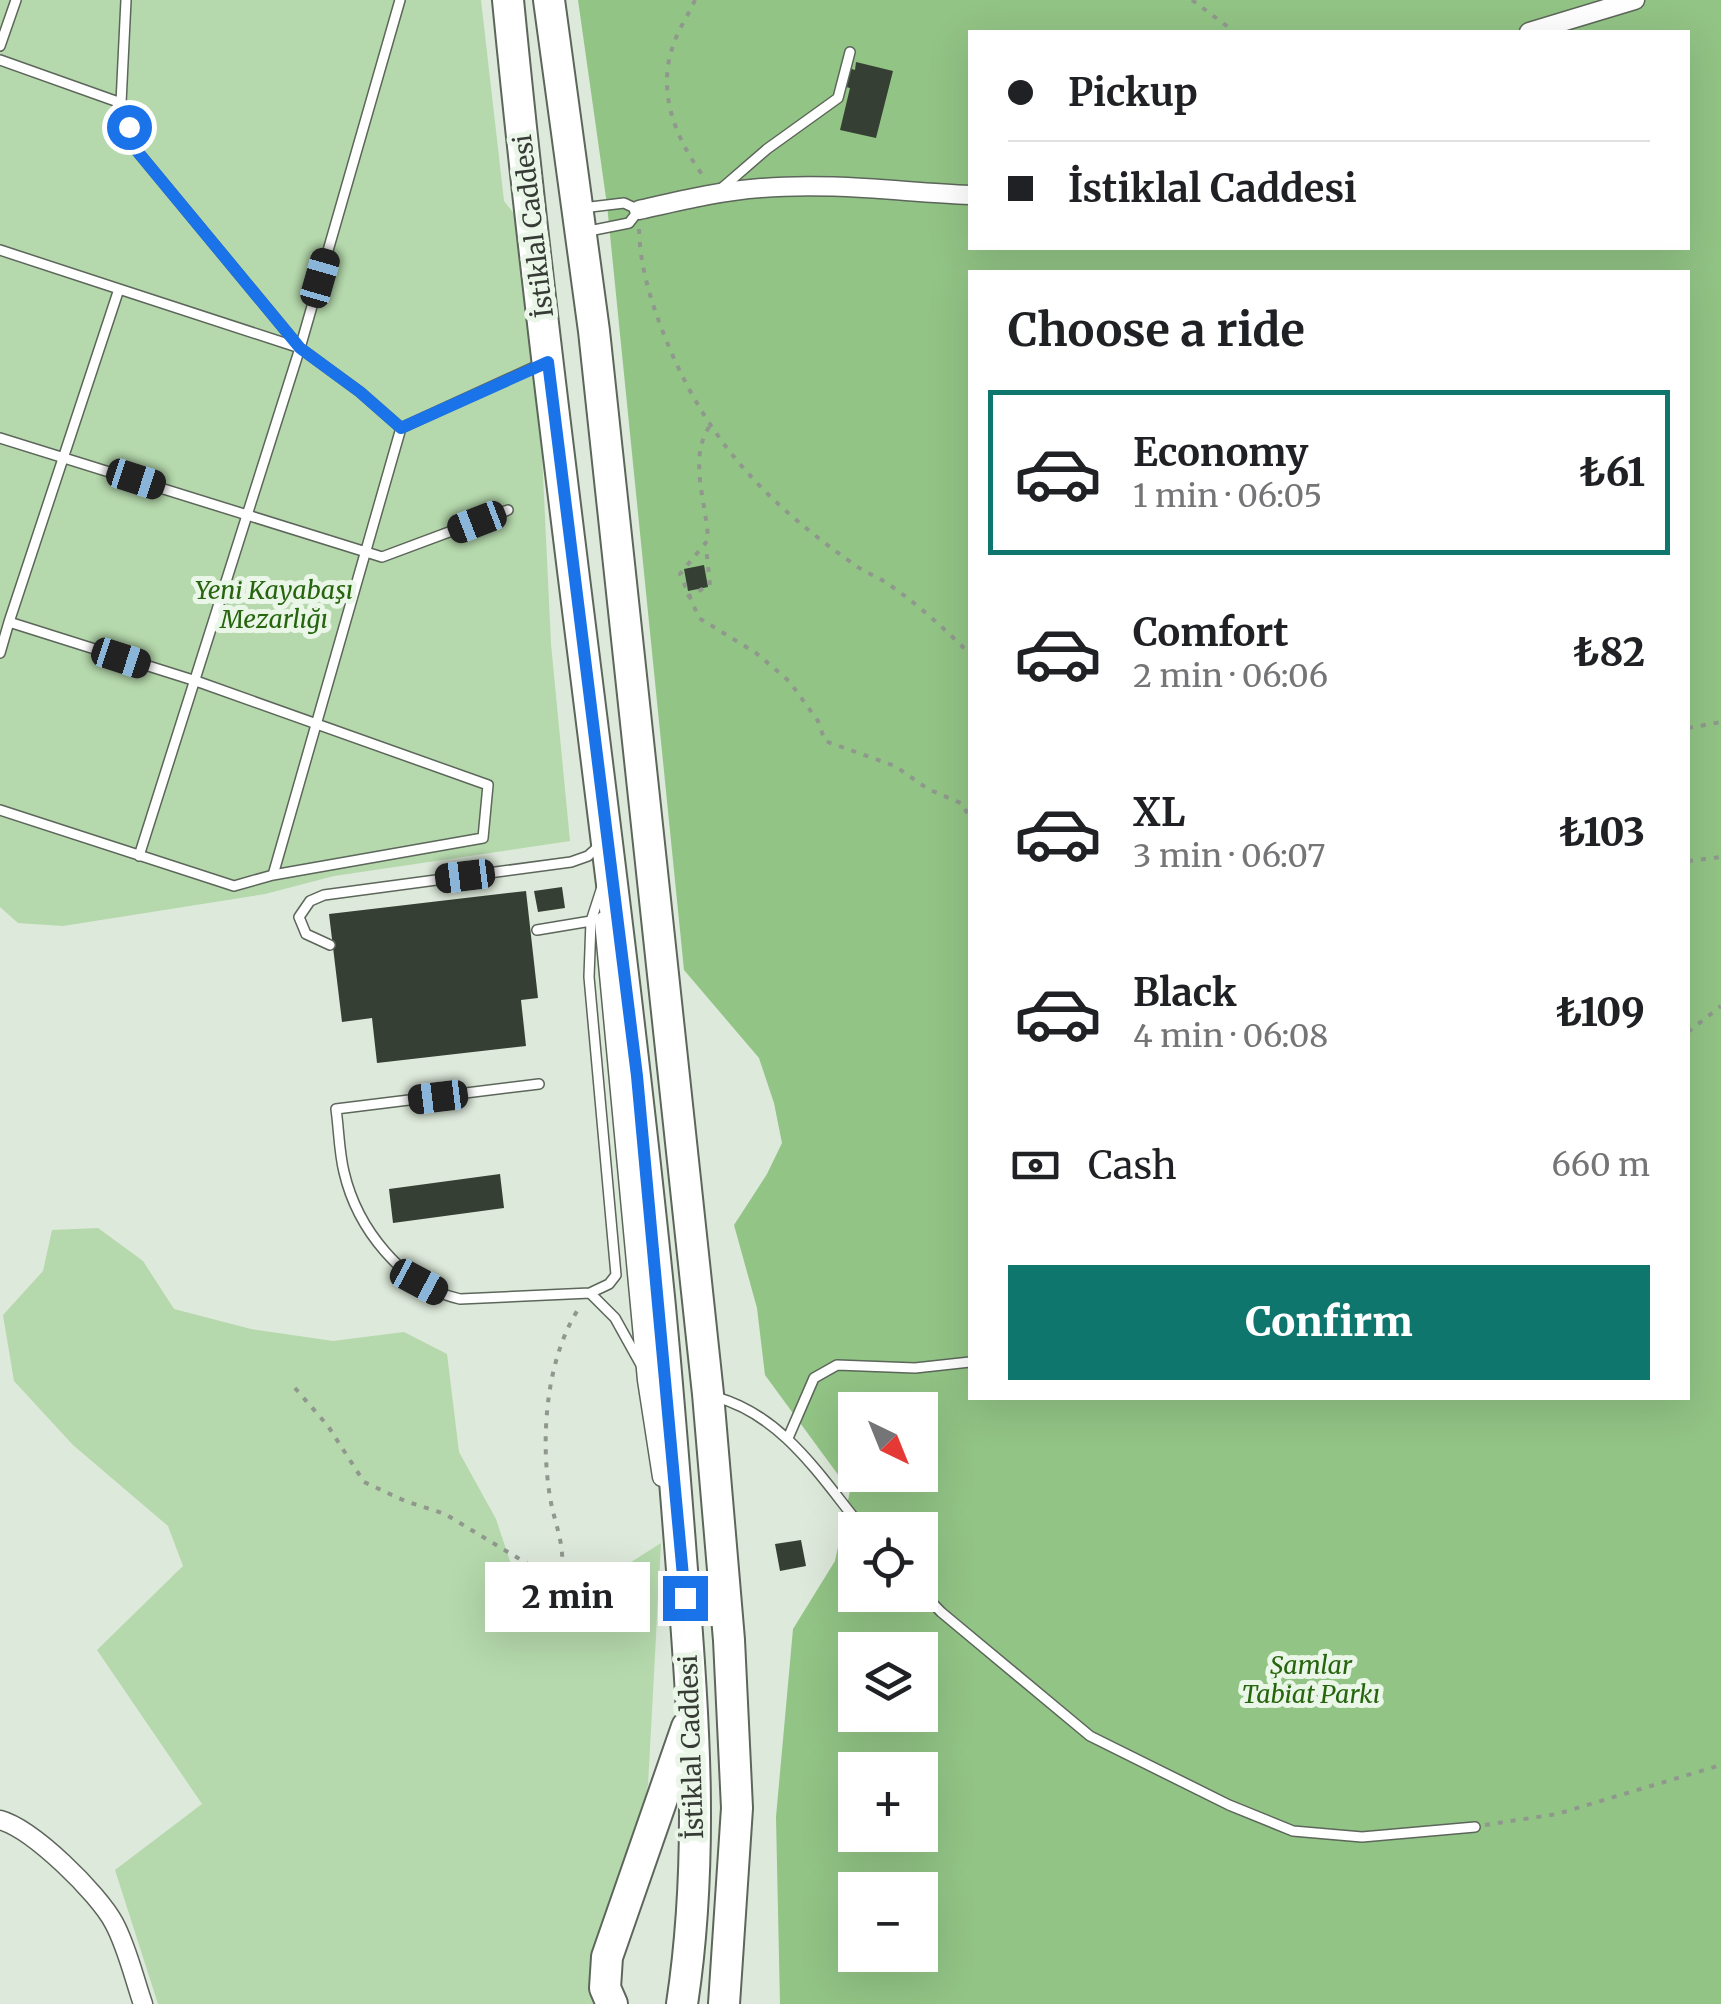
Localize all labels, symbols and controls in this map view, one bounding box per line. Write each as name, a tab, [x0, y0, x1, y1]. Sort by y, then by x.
text: Pickup	[1068, 69, 1198, 116]
route start	[107, 105, 152, 150]
street label: İstiklal Caddesi	[506, 133, 560, 319]
text: İstiklal Caddesi	[1068, 165, 1357, 212]
car	[297, 245, 343, 311]
text: Choose a ride	[1008, 302, 1305, 358]
icon: car	[1013, 428, 1103, 518]
text: Economy	[1133, 429, 1308, 476]
text: ₺61	[1579, 449, 1645, 496]
car	[103, 455, 169, 503]
text: 1 min · 06:05	[1133, 476, 1322, 516]
car	[444, 497, 510, 547]
park label: Yeni Kayabaşı Mezarlığı	[195, 574, 353, 635]
icon: car	[1013, 608, 1103, 698]
text: Comfort	[1133, 609, 1289, 656]
text: ₺82	[1573, 629, 1645, 676]
car	[88, 634, 154, 682]
text: 2 min · 06:06	[1133, 656, 1328, 696]
icon: car	[1013, 788, 1103, 878]
text: XL	[1133, 789, 1185, 836]
text: ₺103	[1559, 809, 1645, 856]
text: 3 min · 06:07	[1133, 836, 1325, 876]
car	[433, 857, 497, 895]
icon: car	[1013, 968, 1103, 1058]
text: Black	[1133, 969, 1237, 1016]
text: ₺109	[1556, 989, 1645, 1036]
text: 4 min · 06:08	[1133, 1016, 1328, 1056]
car	[406, 1078, 470, 1116]
icon: cash	[1008, 1138, 1063, 1193]
text: Cash	[1088, 1142, 1177, 1189]
text: 660 m	[1551, 1145, 1650, 1185]
car	[385, 1255, 453, 1309]
button: Confirm	[1008, 1265, 1650, 1380]
north arrow	[838, 1392, 938, 1492]
map controls	[838, 1392, 938, 1972]
button: locate	[838, 1512, 938, 1612]
callout: 2 min	[485, 1563, 650, 1633]
route end	[663, 1576, 708, 1621]
text: 2 min	[522, 1577, 613, 1617]
button: layers	[838, 1632, 938, 1732]
park label: Şamlar Tabiat Parkı	[1242, 1649, 1380, 1710]
street label: İstiklal Caddesi	[672, 1654, 710, 1840]
button: +	[838, 1752, 938, 1852]
button: −	[838, 1872, 938, 1972]

